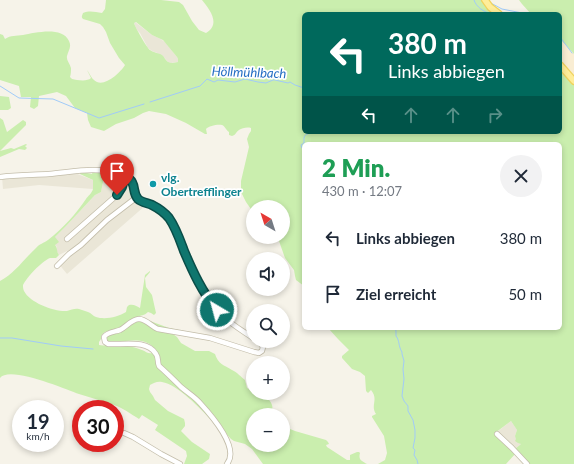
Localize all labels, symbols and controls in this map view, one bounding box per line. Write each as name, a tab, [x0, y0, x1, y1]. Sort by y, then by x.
text: 380 m	[388, 26, 467, 60]
icon: left	[322, 28, 374, 80]
text: Links abbiegen	[388, 60, 505, 82]
water label: Höllmühlbach	[211, 63, 287, 81]
icon: left	[358, 104, 380, 126]
icon: ahead	[400, 104, 422, 126]
icon: ahead	[442, 104, 464, 126]
icon: right	[484, 104, 506, 126]
text: 2 Min.	[322, 153, 390, 182]
pin	[100, 154, 134, 195]
button: close	[500, 155, 542, 197]
icon: arrive	[106, 160, 128, 182]
place label: vlg. Obertrefflinger	[161, 170, 242, 199]
marker: vlg. Obertrefflinger	[148, 179, 158, 189]
text: 430 m · 12:07	[322, 183, 402, 199]
north arrow	[246, 200, 290, 244]
map controls	[246, 200, 290, 452]
icon: left	[322, 227, 344, 249]
text: Links abbiegen	[356, 229, 455, 247]
text: 380 m	[500, 229, 542, 247]
button: sound	[246, 252, 290, 296]
icon: arrive	[322, 283, 344, 305]
text: Ziel erreicht	[356, 285, 436, 303]
text: 50 m	[508, 285, 542, 303]
position arrow	[196, 289, 238, 331]
button: search	[246, 304, 290, 348]
button: +	[246, 356, 290, 400]
speed limit sign: 30	[72, 400, 124, 452]
button: −	[246, 408, 290, 452]
text: 19	[26, 409, 50, 433]
text: km/h	[26, 430, 50, 442]

